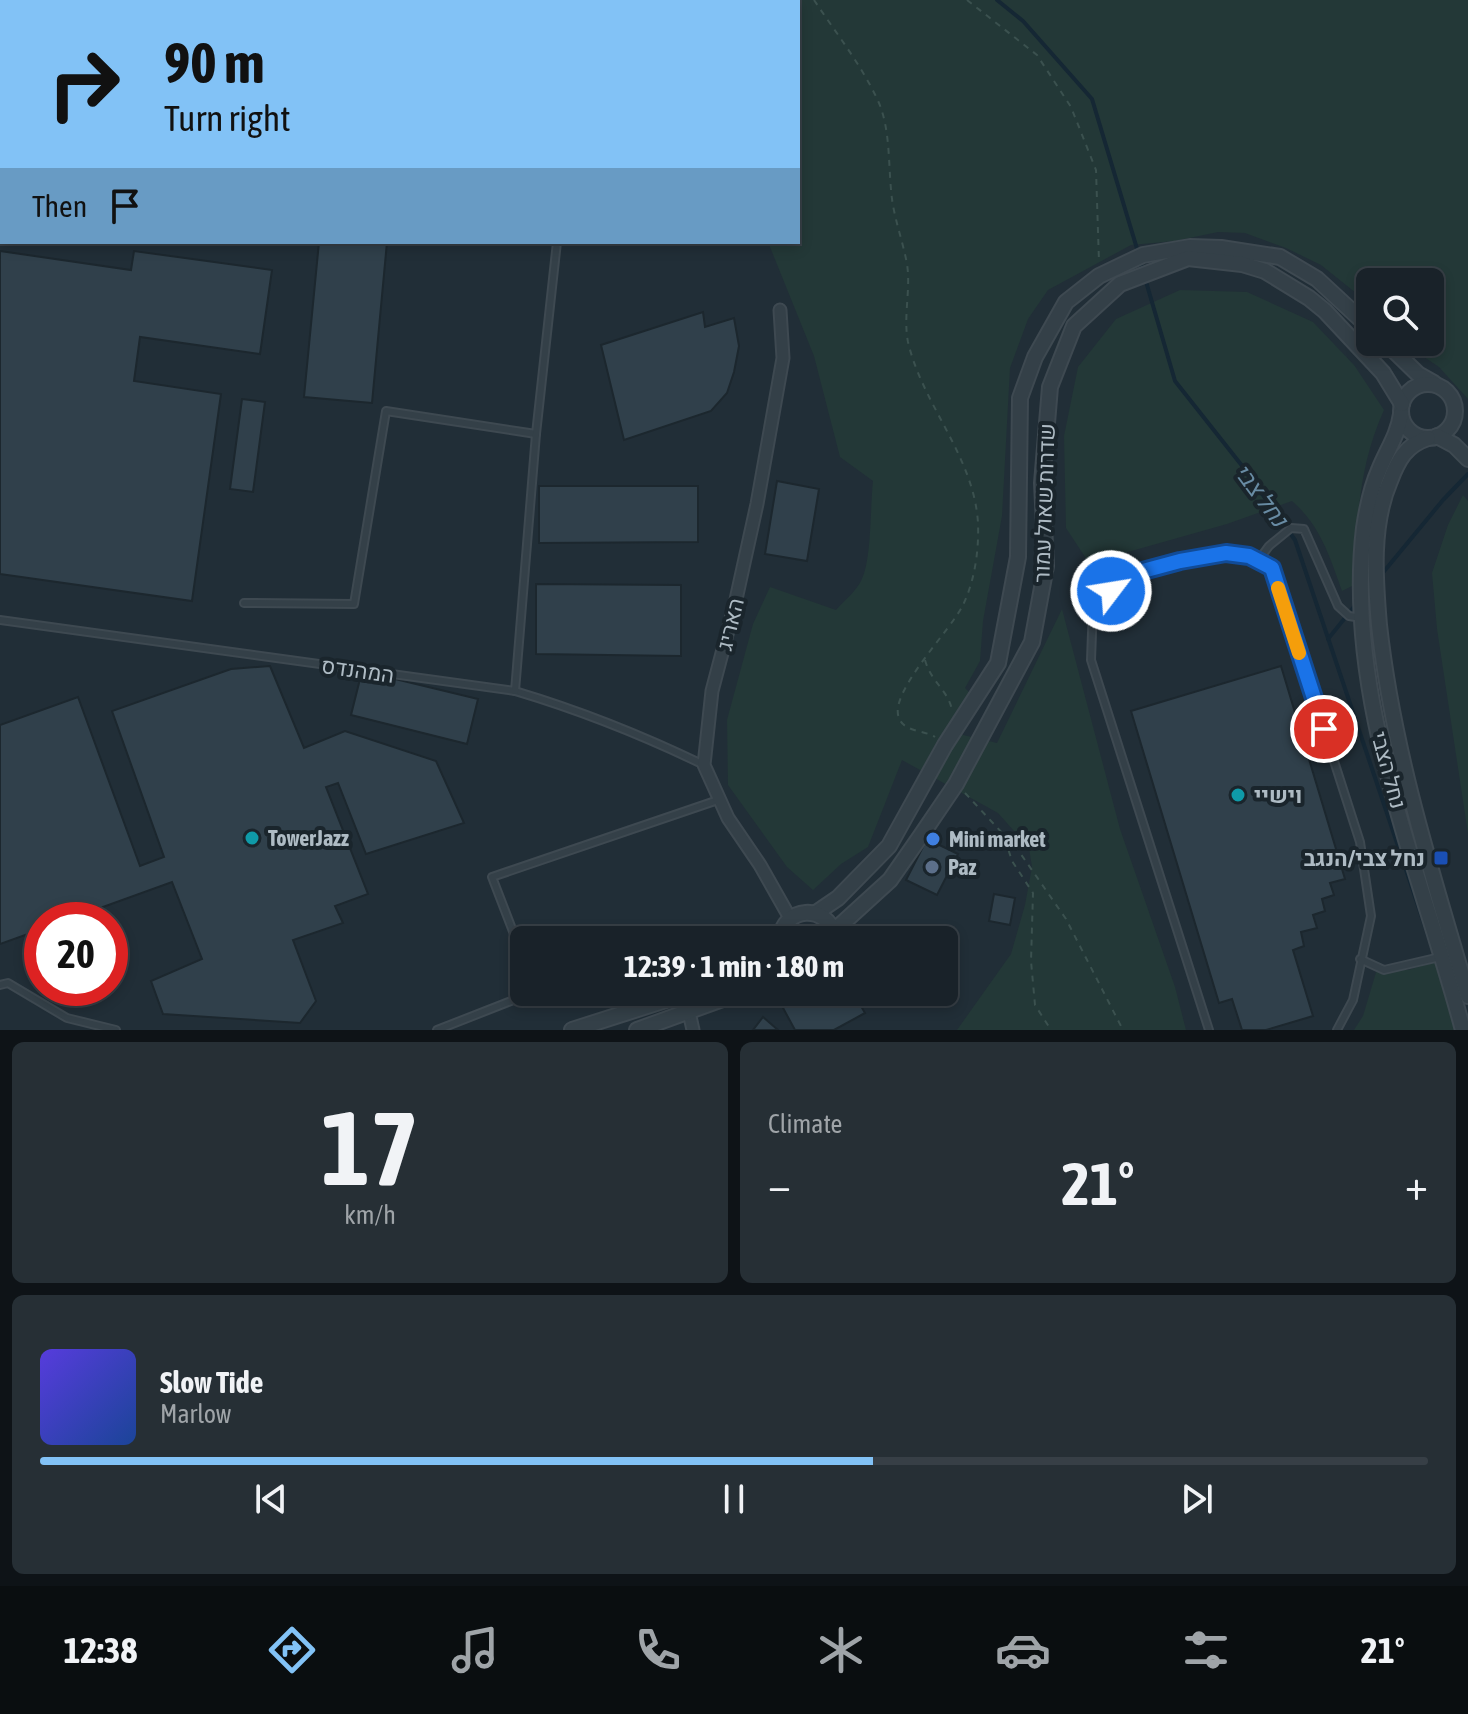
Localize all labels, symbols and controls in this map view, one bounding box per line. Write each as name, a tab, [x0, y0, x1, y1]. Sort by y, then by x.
text: 90 m	[164, 31, 265, 95]
icon: right	[32, 32, 136, 136]
text: Turn right	[164, 97, 291, 139]
icon: arrive	[103, 184, 147, 228]
text: Then	[32, 189, 87, 223]
map controls	[1356, 268, 1444, 356]
button: search	[1356, 268, 1444, 356]
street label: שדרות שאול עמור	[1028, 423, 1060, 583]
water label: נחל צבי	[1229, 458, 1295, 534]
position arrow	[1069, 549, 1153, 633]
street label: האריג	[711, 595, 749, 653]
street label: המהנדס	[320, 652, 396, 688]
pin	[1290, 695, 1358, 763]
icon: arrive	[1302, 707, 1346, 751]
street label: נחל הצבי	[1366, 729, 1412, 811]
place label: וישיי	[1254, 782, 1302, 808]
marker: וישיי	[1229, 786, 1247, 804]
place label: TowerJazz	[268, 825, 349, 851]
place label: Mini market	[949, 826, 1046, 852]
marker: TowerJazz	[243, 829, 261, 847]
marker: Mini market	[924, 830, 942, 848]
place label: נחל צבי/הנגב	[1304, 845, 1425, 871]
marker: נחל צבי/הנגב	[1432, 849, 1450, 867]
place label: Paz	[948, 854, 977, 880]
marker: Paz	[923, 858, 941, 876]
speed limit sign: 20	[24, 902, 128, 1006]
text: 12:39 · 1 min · 180 m	[624, 949, 844, 983]
text: 17	[321, 1088, 419, 1207]
text: Climate	[768, 1109, 842, 1139]
text: 21°	[1062, 1149, 1134, 1218]
text: −	[768, 1159, 791, 1209]
text: +	[1405, 1159, 1428, 1209]
text: km/h	[344, 1200, 396, 1230]
text: Slow Tide	[160, 1365, 263, 1399]
text: Marlow	[160, 1399, 231, 1429]
icon: previous	[249, 1477, 293, 1521]
icon: pause	[712, 1477, 756, 1521]
icon: next	[1175, 1477, 1219, 1521]
icon: directions	[264, 1622, 320, 1678]
icon: music	[447, 1622, 503, 1678]
icon: phone	[630, 1622, 686, 1678]
icon: climate	[813, 1622, 869, 1678]
icon: car	[995, 1622, 1051, 1678]
icon: filters	[1178, 1622, 1234, 1678]
text: 12:38	[63, 1629, 137, 1671]
text: 21°	[1361, 1629, 1405, 1671]

